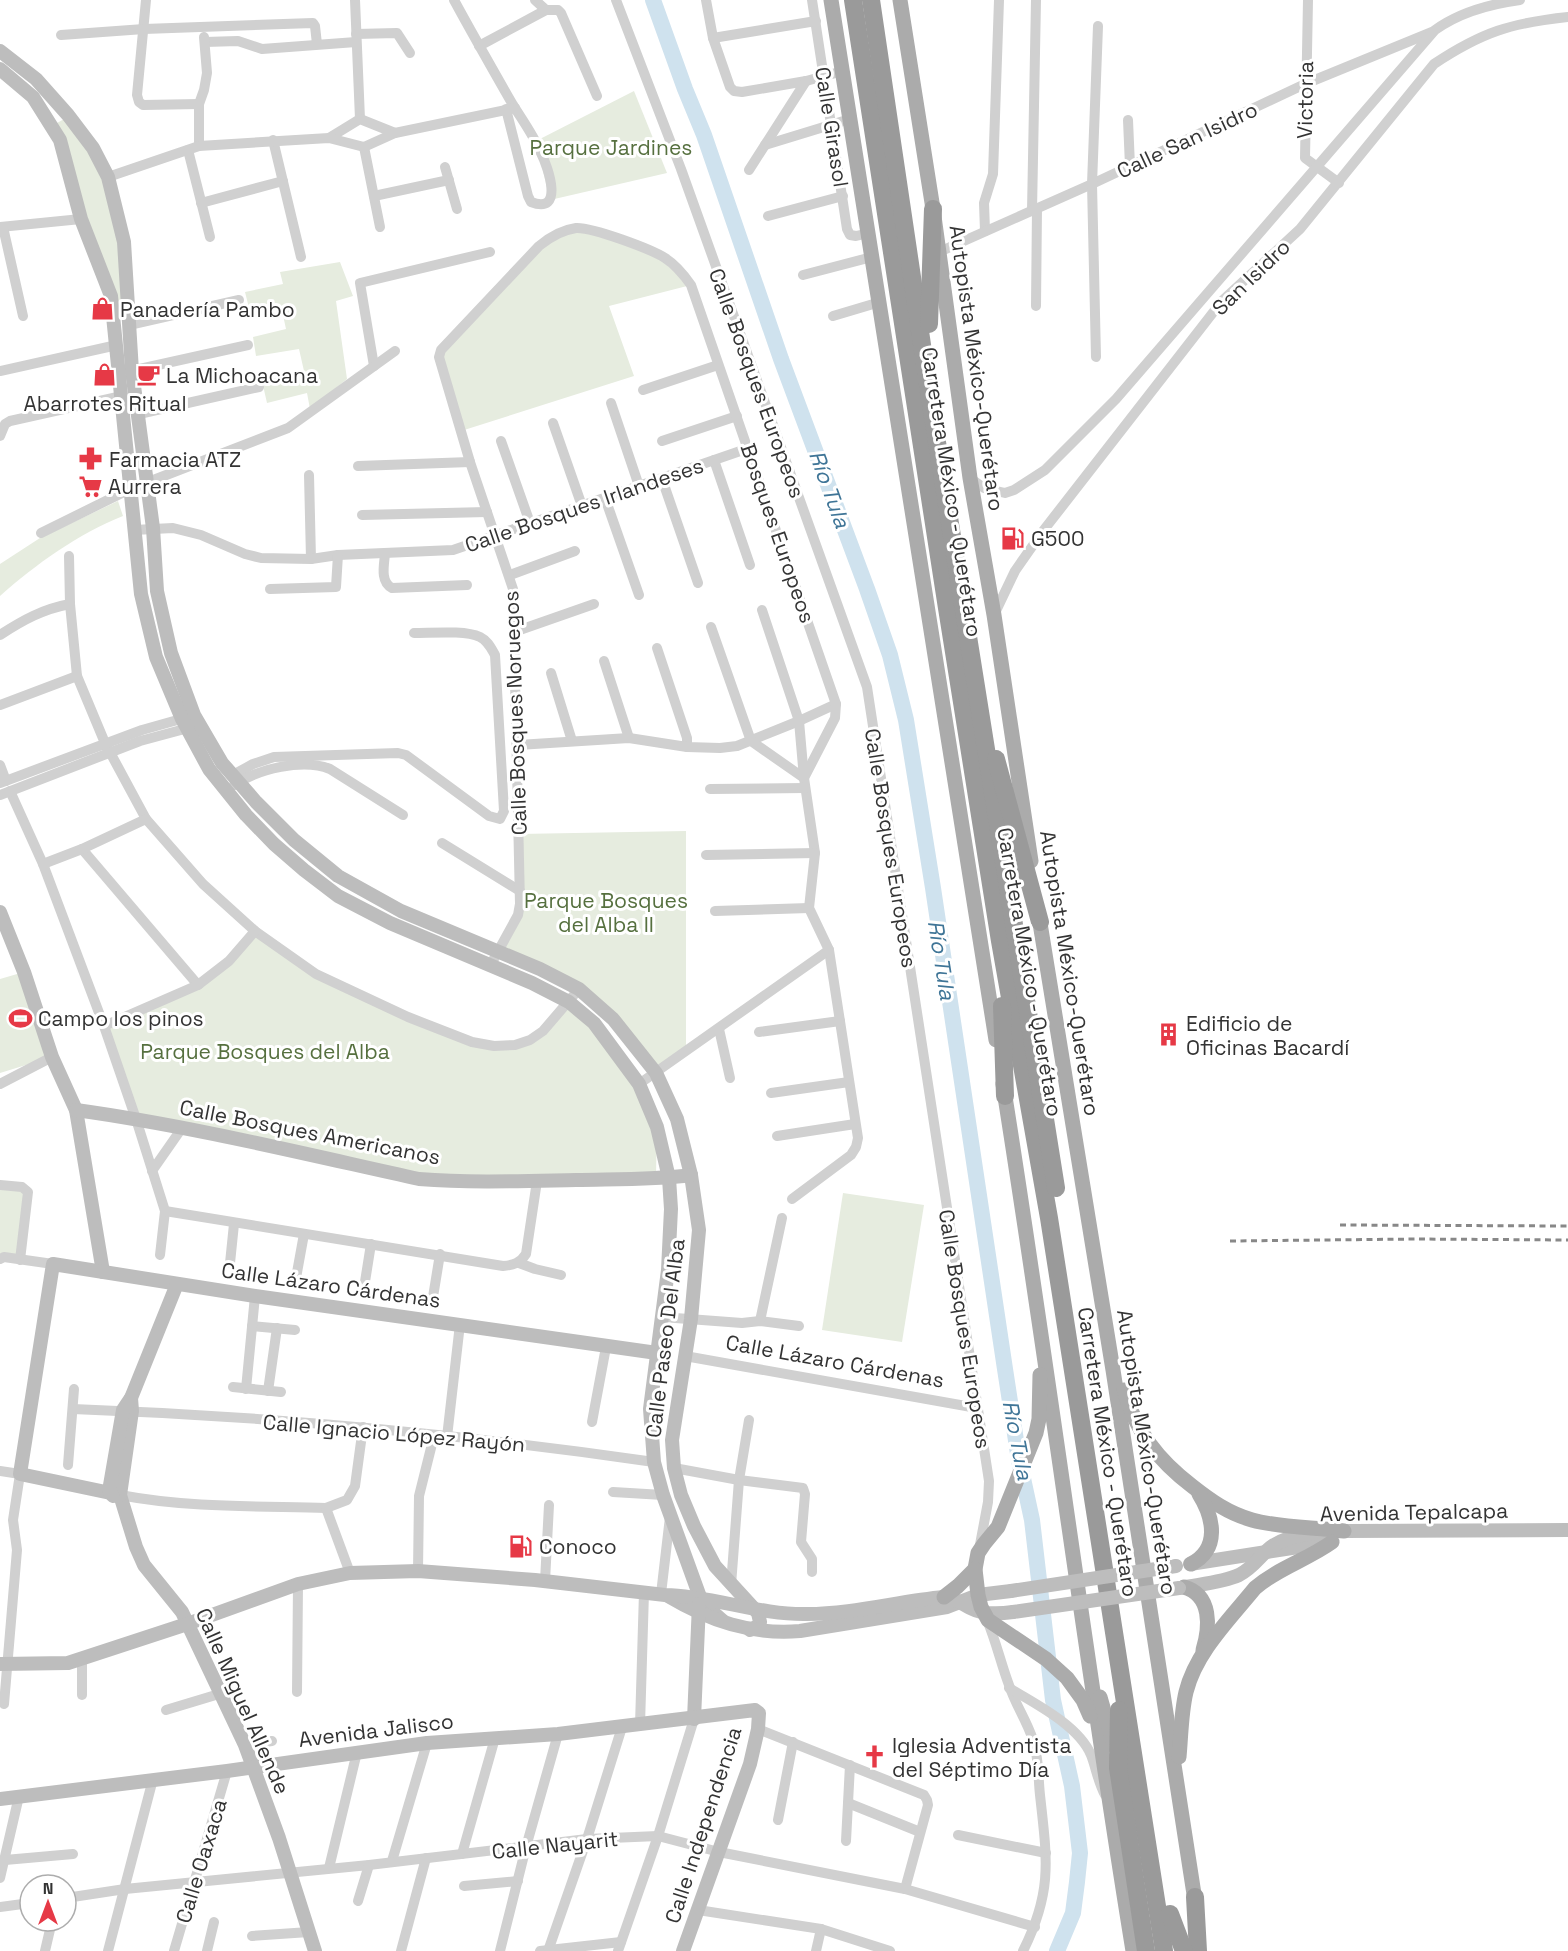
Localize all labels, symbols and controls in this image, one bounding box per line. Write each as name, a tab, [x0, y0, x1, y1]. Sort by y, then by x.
street label: Victoria	[1291, 61, 1319, 139]
street label: Calle Girasol	[809, 65, 855, 189]
street label: Calle San Isidro	[1112, 96, 1262, 184]
park label: Parque Jardines	[530, 134, 692, 161]
street label: Autopista México-Querétaro	[944, 223, 1010, 513]
street label: San Isidro	[1206, 233, 1296, 321]
street label: Calle Bosques Europeos	[703, 265, 811, 501]
shop icon: Panadería Pambo	[89, 296, 115, 322]
place label: Panadería Pambo	[120, 296, 295, 323]
street label: Carretera México - Querétaro	[916, 345, 988, 639]
shop icon: Abarrotes Ritual	[92, 362, 118, 388]
cafe icon: La Michoacana	[135, 362, 161, 388]
place label: La Michoacana	[166, 362, 318, 389]
place label: Abarrotes Ritual	[23, 390, 187, 417]
street label: Bosques Europeos	[735, 440, 821, 626]
pharmacy icon: Farmacia ATZ	[78, 446, 104, 472]
place label: Farmacia ATZ	[109, 446, 241, 473]
water label: Río Tula	[803, 446, 857, 532]
street label: Calle Bosques Irlandeses	[461, 451, 707, 559]
supermarket icon: Aurrera	[77, 473, 103, 499]
place label: Aurrera	[108, 473, 182, 500]
fuel station icon: G500	[1000, 525, 1026, 551]
place label: G500	[1031, 525, 1084, 552]
street label: Calle Bosques Noruegos	[497, 590, 533, 836]
street label: Calle Bosques Europeos	[859, 726, 923, 970]
street label: Carretera México - Querétaro	[991, 825, 1069, 1119]
street label: Autopista México-Querétaro	[1034, 828, 1106, 1118]
park label: Parque Bosques del Alba II	[524, 887, 688, 938]
water label: Río Tula	[922, 918, 962, 1002]
sports icon: Campo los pinos	[7, 1005, 33, 1031]
place label: Campo los pinos	[38, 1005, 204, 1032]
place label: Edificio de Oficinas Bacardí	[1186, 1010, 1350, 1061]
building icon: Edificio de Oficinas Bacardí	[1155, 1022, 1181, 1048]
park label: Parque Bosques del Alba	[140, 1038, 390, 1065]
street label: Calle Bosques Americanos	[177, 1093, 443, 1171]
street label: Calle Bosques Europeos	[933, 1207, 997, 1451]
street label: Calle Paseo Del Alba	[639, 1237, 691, 1439]
street label: Calle Lázaro Cárdenas	[220, 1256, 442, 1314]
street label: Carretera México - Querétaro	[1072, 1305, 1144, 1599]
street label: Autopista México-Querétaro	[1111, 1307, 1183, 1597]
street label: Calle Lázaro Cárdenas	[724, 1329, 946, 1393]
water label: Río Tula	[997, 1398, 1040, 1483]
street label: Calle Ignacio López Rayón	[262, 1408, 526, 1458]
street label: Avenida Tepalcapa	[1320, 1497, 1508, 1527]
fuel station icon: Conoco	[508, 1533, 534, 1559]
place label: Conoco	[539, 1533, 617, 1560]
street label: Calle Miguel Allende	[190, 1604, 296, 1798]
street label: Avenida Jalisco	[297, 1707, 455, 1753]
street label: Calle Independencia	[658, 1723, 748, 1927]
place label: Iglesia Adventista del Séptimo Día	[892, 1732, 1072, 1783]
church icon: Iglesia Adventista del Séptimo Día	[861, 1744, 887, 1770]
street label: Calle Oaxaca	[169, 1796, 233, 1926]
street label: Calle Nayarit	[490, 1825, 620, 1865]
north arrow	[18, 1873, 78, 1933]
text: N	[43, 1878, 53, 1899]

